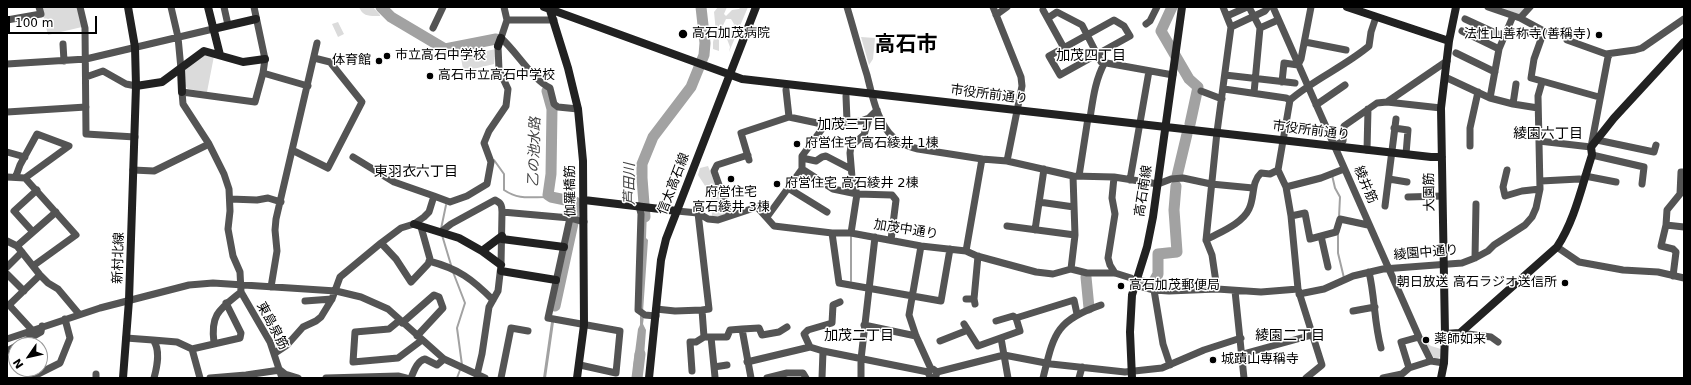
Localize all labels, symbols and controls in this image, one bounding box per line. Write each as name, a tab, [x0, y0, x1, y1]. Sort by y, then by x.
scale bar	[10, 8, 99, 34]
text: 100 m	[15, 16, 53, 30]
place label: 高石加茂病院	[692, 26, 770, 42]
place label: 法性山善称寺(善稱寺)	[1464, 27, 1591, 43]
marker: 高石加茂病院	[677, 28, 689, 40]
marker: 法性山善称寺(善稱寺)	[1594, 30, 1604, 40]
district label: 高石市	[875, 33, 937, 59]
place label: 市立高石中学校	[395, 48, 486, 64]
district label: 加茂四丁目	[1056, 48, 1126, 64]
marker: 市立高石中学校	[382, 51, 392, 61]
place label: 体育館	[332, 53, 371, 69]
marker: 体育館	[374, 56, 384, 66]
place label: 高石市立高石中学校	[438, 68, 555, 84]
marker: 高石市立高石中学校	[425, 71, 435, 81]
street label: 市役所前通り	[949, 83, 1029, 107]
water label: 乙の池水路	[525, 117, 545, 187]
district label: 加茂三丁目	[817, 117, 887, 133]
street label: 市役所前通り	[1271, 119, 1351, 143]
district label: 綾園六丁目	[1513, 126, 1583, 142]
place label: 府営住宅 高石綾井 1棟	[805, 136, 939, 152]
marker: 府営住宅 高石綾井 1棟	[792, 139, 802, 149]
street label: 信太高石線	[655, 151, 693, 217]
water label: 芦田川	[622, 163, 638, 205]
district label: 東羽衣六丁目	[374, 164, 458, 180]
street label: 高石南線	[1132, 164, 1156, 218]
street label: 綾井筋	[1350, 164, 1380, 206]
street label: 伽羅橋筋	[563, 165, 579, 217]
street label: 大園筋	[1422, 172, 1438, 212]
marker: 府営住宅 高石綾井 3棟	[726, 174, 736, 184]
place label: 府営住宅 高石綾井 2棟	[785, 176, 919, 192]
marker: 府営住宅 高石綾井 2棟	[772, 179, 782, 189]
place label: 府営住宅 高石綾井 3棟	[692, 185, 770, 216]
street label: 加茂中通り	[873, 217, 939, 243]
street label: 新村北線	[110, 232, 128, 284]
street label: 綾園中通り	[1393, 242, 1459, 264]
place label: 朝日放送 高石ラジオ送信所	[1397, 275, 1557, 291]
place label: 高石加茂郵便局	[1129, 278, 1220, 294]
marker: 朝日放送 高石ラジオ送信所	[1560, 278, 1570, 288]
marker: 高石加茂郵便局	[1116, 281, 1126, 291]
street label: 東島泉筋	[253, 299, 291, 353]
district label: 加茂二丁目	[824, 328, 894, 344]
district label: 綾園二丁目	[1255, 328, 1325, 344]
place label: 薬師如来	[1434, 332, 1486, 348]
marker: 薬師如来	[1421, 335, 1431, 345]
north arrow	[8, 337, 48, 377]
place label: 城蹟山専稱寺	[1221, 352, 1299, 368]
marker: 城蹟山専稱寺	[1208, 355, 1218, 365]
text: N	[10, 356, 26, 371]

